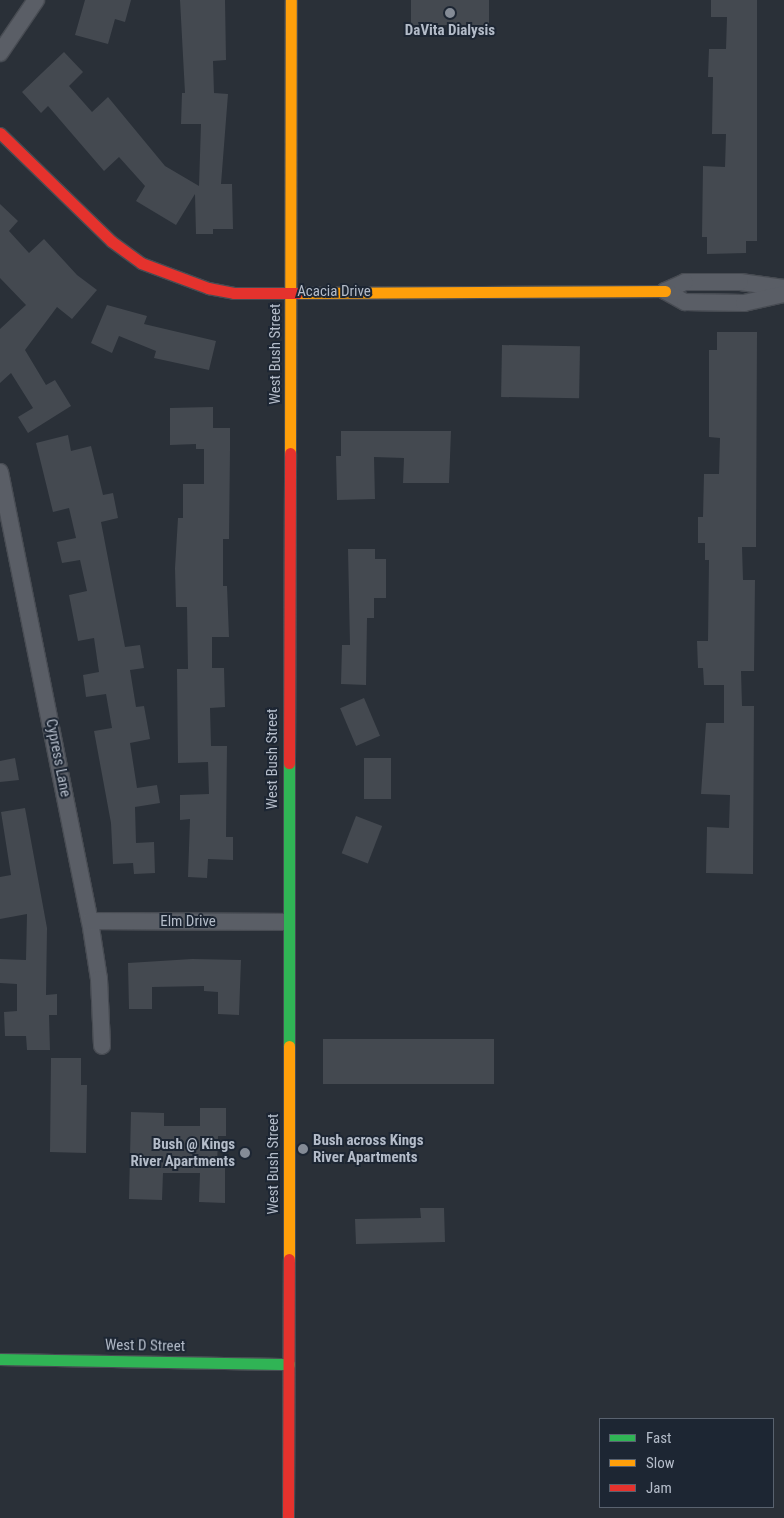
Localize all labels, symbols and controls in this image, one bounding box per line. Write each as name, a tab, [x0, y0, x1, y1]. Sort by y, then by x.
marker: DaVita Dialysis	[443, 6, 457, 20]
place label: DaVita Dialysis	[405, 22, 495, 40]
street label: Acacia Drive	[297, 283, 371, 301]
street label: West Bush Street	[267, 303, 285, 405]
street label: West Bush Street	[264, 708, 282, 810]
street label: Cypress Lane	[42, 717, 74, 799]
street label: Elm Drive	[160, 913, 216, 931]
street label: West Bush Street	[265, 1113, 283, 1215]
place label: Bush across Kings River Apartments	[313, 1131, 423, 1166]
place label: Bush @ Kings River Apartments	[131, 1135, 235, 1170]
marker: Bush across Kings River Apartments	[297, 1143, 309, 1155]
marker: Bush @ Kings River Apartments	[239, 1147, 251, 1159]
street label: West D Street	[105, 1336, 185, 1356]
legend	[599, 1418, 774, 1508]
text: Fast	[646, 1429, 671, 1447]
text: Slow	[646, 1454, 675, 1472]
text: Jam	[646, 1479, 672, 1497]

